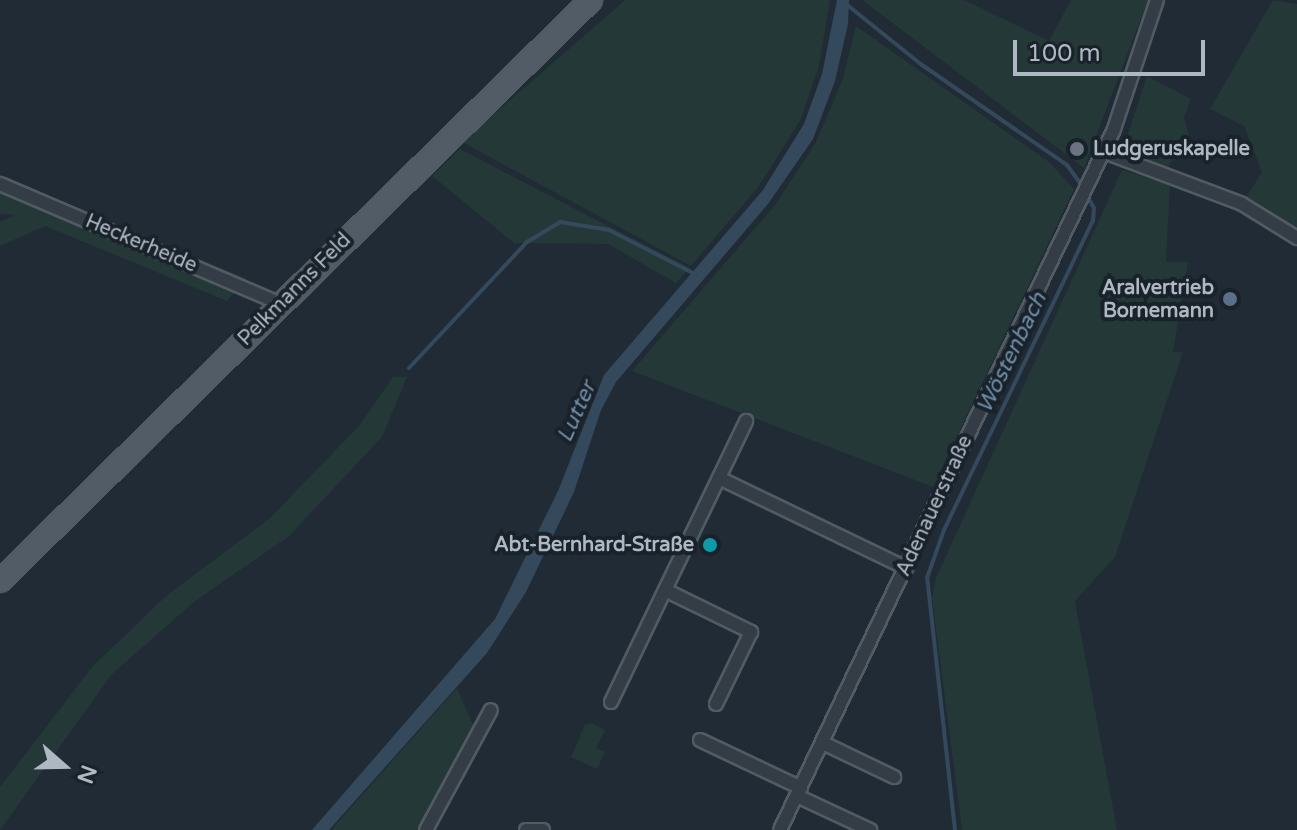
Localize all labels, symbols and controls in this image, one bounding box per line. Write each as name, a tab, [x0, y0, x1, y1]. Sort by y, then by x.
scale bar	[1017, 24, 1209, 74]
text: 100 m	[1027, 39, 1101, 68]
place label: Ludgeruskapelle	[1093, 137, 1250, 161]
marker: Ludgeruskapelle	[1068, 140, 1086, 158]
street label: Heckerheide	[82, 210, 200, 278]
street label: Pelkmanns Feld	[234, 229, 356, 351]
place label: Aralvertrieb Bornemann	[1102, 276, 1214, 323]
water label: Wöstenbach	[972, 289, 1052, 417]
marker: Aralvertrieb Bornemann	[1221, 290, 1239, 308]
water label: Lutter	[552, 378, 602, 446]
street label: Adenauerstraße	[892, 432, 978, 580]
place label: Abt-Bernhard-Straße	[494, 533, 694, 557]
marker: Abt-Bernhard-Straße	[701, 536, 719, 554]
north arrow	[24, 726, 104, 806]
text: N	[71, 761, 102, 787]

